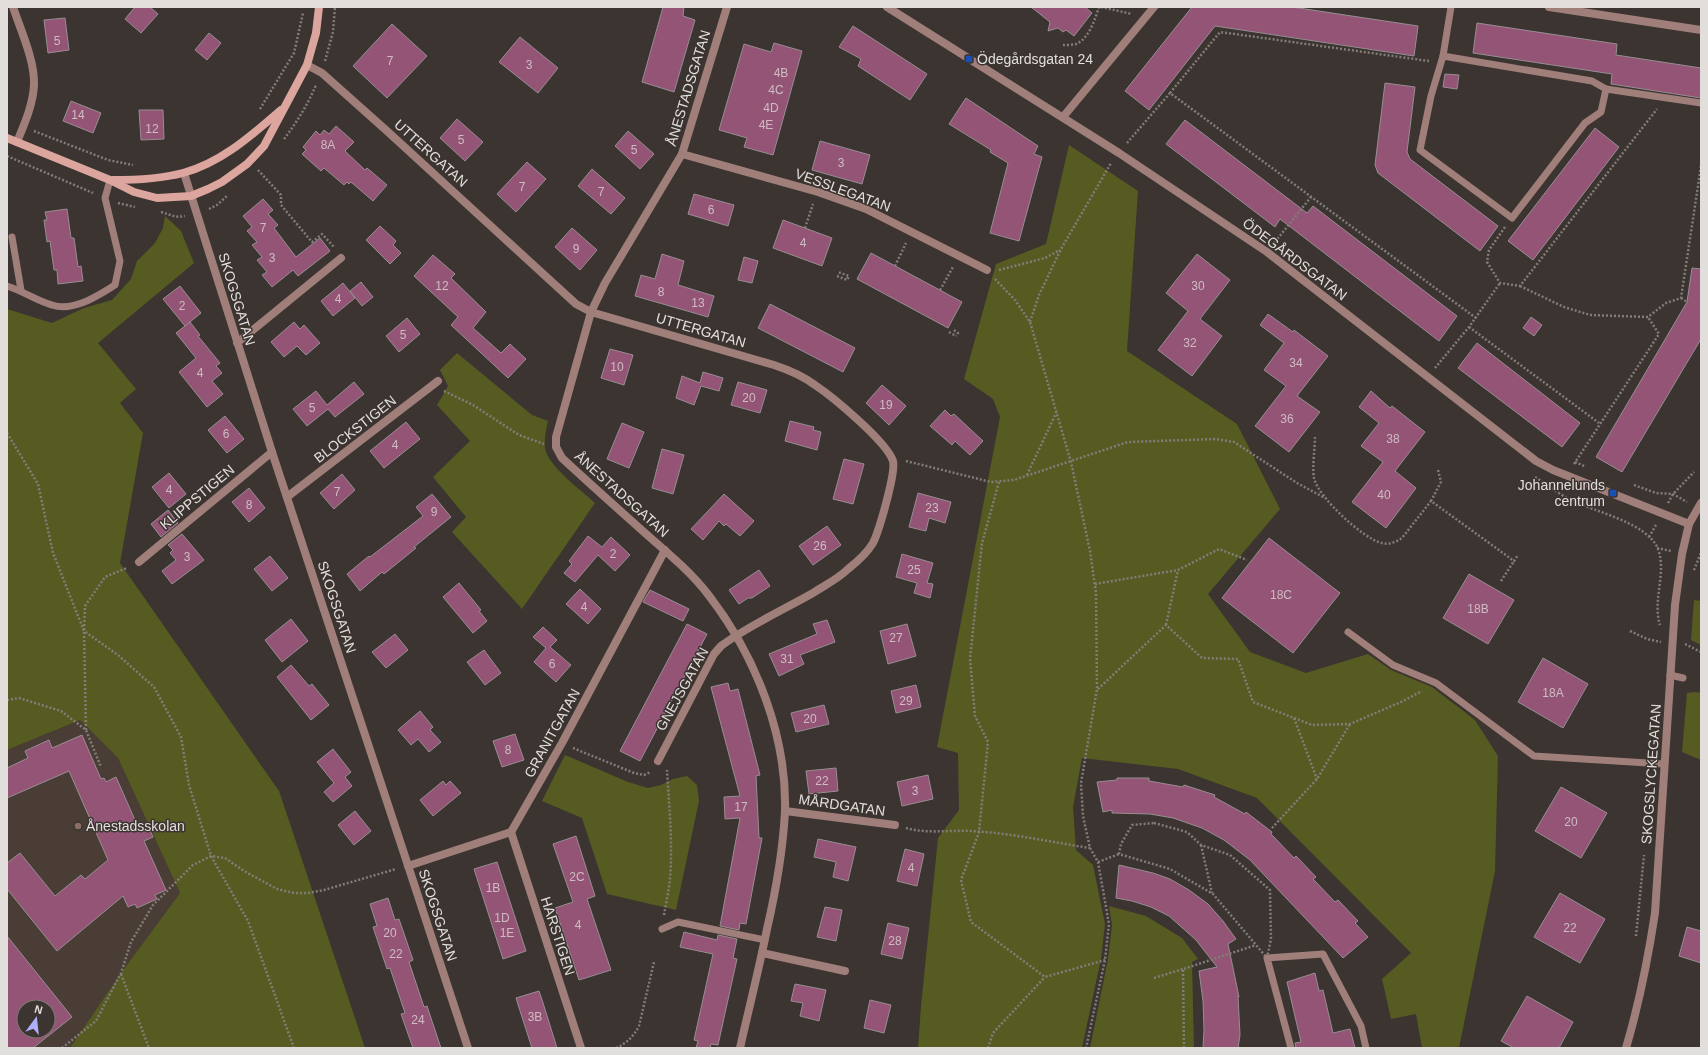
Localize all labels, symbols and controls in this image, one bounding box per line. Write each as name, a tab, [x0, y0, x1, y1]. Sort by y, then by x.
street label: ÅNESTADSGATAN	[663, 28, 713, 148]
house number: 5	[54, 34, 61, 48]
place label: Ödegårdsgatan 24	[977, 50, 1093, 67]
house number: 7	[387, 54, 394, 68]
marker: Ödegårdsgatan 24	[964, 54, 974, 64]
house number: 3	[526, 58, 533, 72]
house number: 4B	[774, 66, 788, 80]
house number: 4C	[768, 83, 784, 97]
house number: 4D	[763, 101, 779, 115]
house number: 14	[71, 108, 85, 122]
street label: UTTERGATAN	[391, 116, 471, 190]
house number: 4E	[759, 118, 773, 132]
house number: 12	[145, 122, 159, 136]
house number: 5	[458, 133, 465, 147]
house number: 8A	[321, 138, 335, 152]
house number: 5	[631, 143, 638, 157]
house number: 3	[838, 156, 845, 170]
street label: VESSLEGATAN	[793, 165, 893, 215]
house number: 7	[519, 180, 526, 194]
house number: 7	[598, 185, 605, 199]
house number: 6	[708, 203, 715, 217]
street label: ÖDEGÅRDSGATAN	[1240, 214, 1351, 303]
house number: 7	[260, 221, 267, 235]
house number: 4	[800, 236, 807, 250]
house number: 9	[573, 242, 580, 256]
street label: SKOGSGATAN	[215, 251, 259, 347]
house number: 3	[269, 251, 276, 265]
house number: 12	[435, 279, 449, 293]
house number: 30	[1191, 279, 1205, 293]
house number: 8	[658, 285, 665, 299]
house number: 4	[335, 292, 342, 306]
house number: 13	[691, 296, 705, 310]
house number: 2	[179, 299, 186, 313]
street label: UTTERGATAN	[654, 310, 748, 350]
house number: 5	[400, 328, 407, 342]
house number: 32	[1183, 336, 1197, 350]
house number: 34	[1289, 356, 1303, 370]
house number: 10	[610, 360, 624, 374]
house number: 4	[197, 366, 204, 380]
house number: 20	[742, 391, 756, 405]
street label: BLOCKSTIGEN	[311, 392, 399, 466]
house number: 19	[879, 398, 893, 412]
house number: 5	[309, 401, 316, 415]
house number: 36	[1280, 412, 1294, 426]
house number: 6	[223, 427, 230, 441]
house number: 38	[1386, 432, 1400, 446]
house number: 4	[392, 438, 399, 452]
street label: ÅNESTADSGATAN	[572, 448, 672, 540]
street label: KLIPPSTIGEN	[157, 461, 237, 533]
place label: Johannelunds centrum	[1518, 477, 1605, 509]
house number: 4	[166, 483, 173, 497]
house number: 7	[334, 485, 341, 499]
house number: 40	[1377, 488, 1391, 502]
marker: Johannelunds centrum	[1608, 488, 1618, 498]
house number: 8	[246, 498, 253, 512]
house number: 23	[925, 501, 939, 515]
house number: 9	[431, 505, 438, 519]
house number: 26	[813, 539, 827, 553]
house number: 2	[610, 547, 617, 561]
house number: 3	[184, 550, 191, 564]
street label: SKOGSGATAN	[315, 559, 359, 655]
house number: 25	[907, 563, 921, 577]
house number: 18C	[1270, 588, 1292, 602]
house number: 4	[581, 600, 588, 614]
house number: 18B	[1467, 602, 1489, 616]
house number: 27	[889, 631, 903, 645]
street label: GNEJSGATAN	[653, 645, 711, 733]
house number: 31	[780, 652, 794, 666]
house number: 6	[549, 657, 556, 671]
street label: GRANITGATAN	[521, 686, 583, 780]
house number: 18A	[1542, 686, 1564, 700]
house number: 29	[899, 694, 913, 708]
street label: SKOGSLYCKEGATAN	[1638, 703, 1664, 845]
house number: 20	[803, 712, 817, 726]
house number: 8	[505, 743, 512, 757]
house number: 22	[815, 774, 829, 788]
house number: 3	[912, 784, 919, 798]
street label: MÅRDGATAN	[798, 791, 886, 819]
house number: 17	[734, 800, 748, 814]
house number: 20	[1564, 815, 1578, 829]
place label: Ånestadsskolan	[86, 818, 185, 834]
marker: Ånestadsskolan	[73, 821, 83, 831]
house number: 4	[908, 861, 915, 875]
street label: SKOGSGATAN	[416, 867, 460, 963]
house number: 2C	[569, 870, 585, 884]
house number: 1B	[486, 881, 500, 895]
street label: HARSTIGEN	[538, 895, 578, 977]
house number: 1D	[494, 911, 510, 925]
house number: 4	[575, 918, 582, 932]
house number: 22	[1563, 921, 1577, 935]
house number: 20	[383, 926, 397, 940]
house number: 1E	[500, 926, 514, 940]
house number: 28	[888, 934, 902, 948]
house number: 22	[389, 947, 403, 961]
north arrow	[16, 999, 56, 1039]
text: N	[33, 1003, 44, 1016]
house number: 3B	[528, 1010, 542, 1024]
house number: 24	[411, 1013, 425, 1027]

